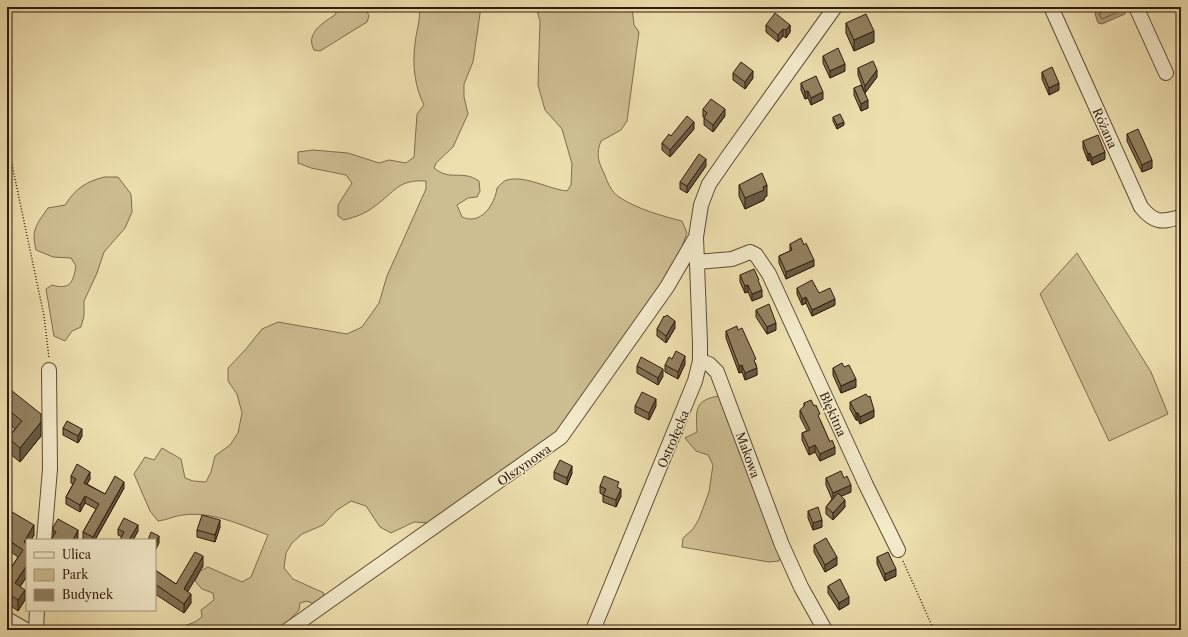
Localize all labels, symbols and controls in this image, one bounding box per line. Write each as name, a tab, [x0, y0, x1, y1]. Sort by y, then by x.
street label: Różana	[1090, 106, 1121, 151]
street label: Błękitna	[817, 389, 850, 439]
street label: Ostrołęcka	[654, 407, 692, 470]
street label: Makowa	[733, 430, 763, 481]
street label: Olszynowa	[494, 441, 554, 489]
legend	[26, 539, 156, 611]
text: Ulica	[62, 547, 92, 562]
text: Park	[62, 567, 89, 582]
text: Budynek	[62, 587, 114, 602]

